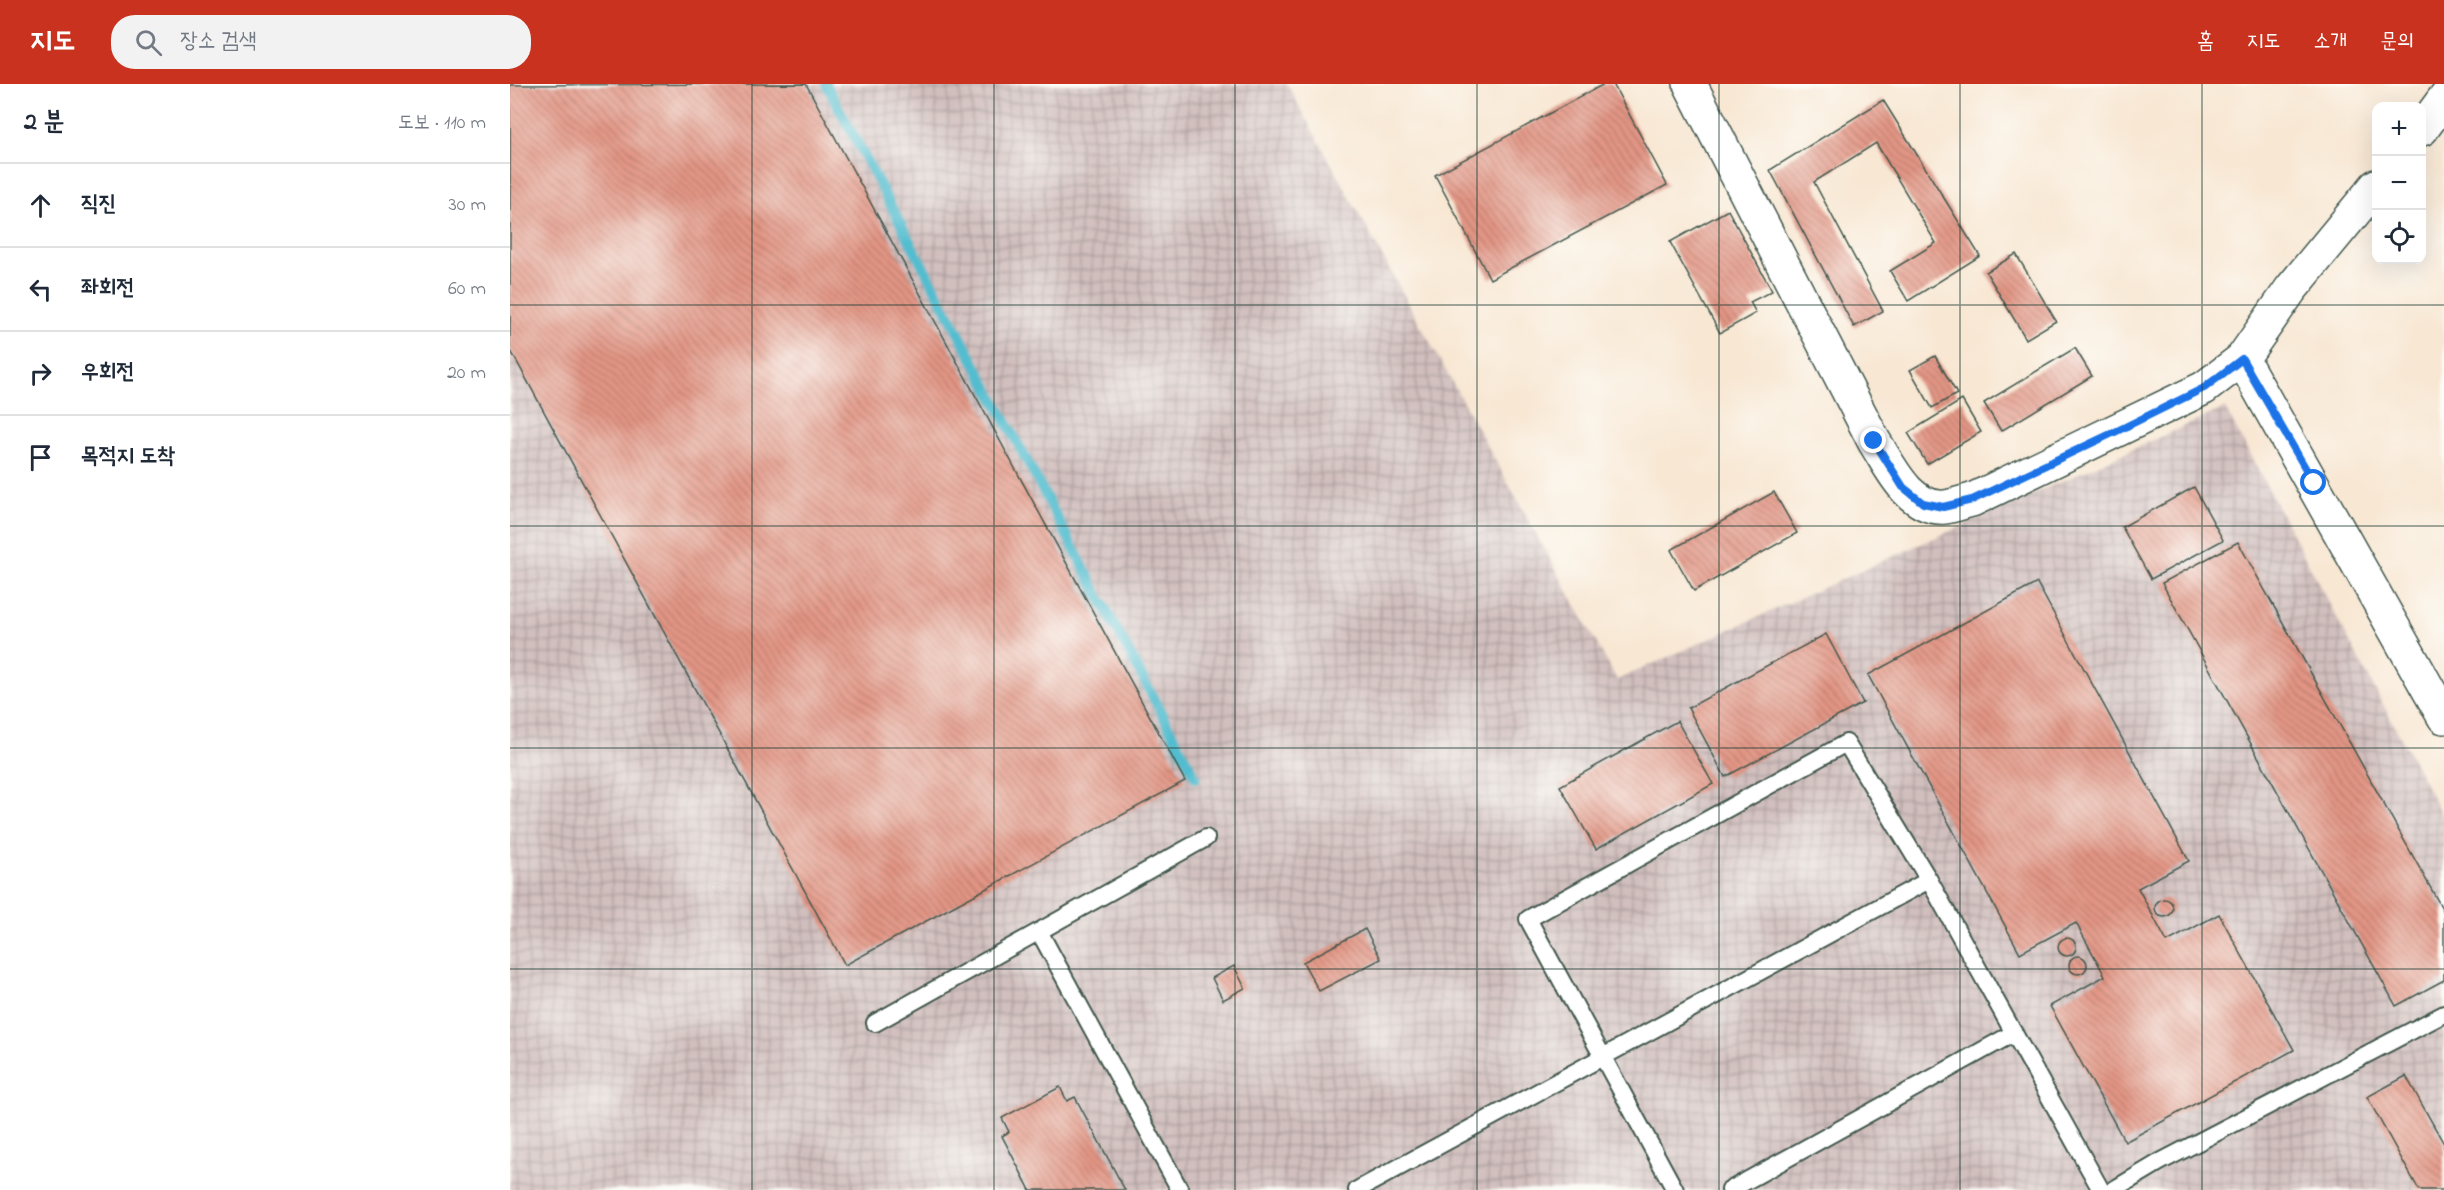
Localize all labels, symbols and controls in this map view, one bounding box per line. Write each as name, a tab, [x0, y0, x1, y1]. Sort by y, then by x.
search box	[111, 15, 531, 69]
text: 지도	[30, 22, 75, 63]
icon: search	[132, 26, 165, 59]
text: 장소 검색	[180, 26, 256, 58]
text: 홈	[2197, 27, 2214, 57]
text: 지도	[2247, 27, 2280, 57]
text: 소개	[2313, 27, 2347, 57]
text: 문의	[2380, 27, 2414, 57]
map controls	[2372, 102, 2426, 264]
button: +	[2372, 102, 2426, 156]
text: 2 분	[24, 104, 64, 142]
text: 도보 · 110 m	[398, 109, 486, 138]
button: −	[2372, 156, 2426, 210]
icon: ahead	[24, 189, 57, 222]
text: 직진	[81, 189, 116, 221]
text: 30 m	[449, 191, 486, 220]
button: locate	[2372, 210, 2426, 264]
icon: left	[24, 273, 57, 306]
text: 좌회전	[81, 273, 134, 305]
text: 60 m	[448, 275, 486, 304]
icon: right	[24, 357, 57, 390]
text: 우회전	[81, 357, 134, 389]
text: 20 m	[447, 359, 486, 388]
route end	[1860, 427, 1886, 453]
icon: arrive	[24, 441, 57, 474]
text: 목적지 도착	[81, 441, 175, 473]
route start	[2300, 469, 2326, 495]

